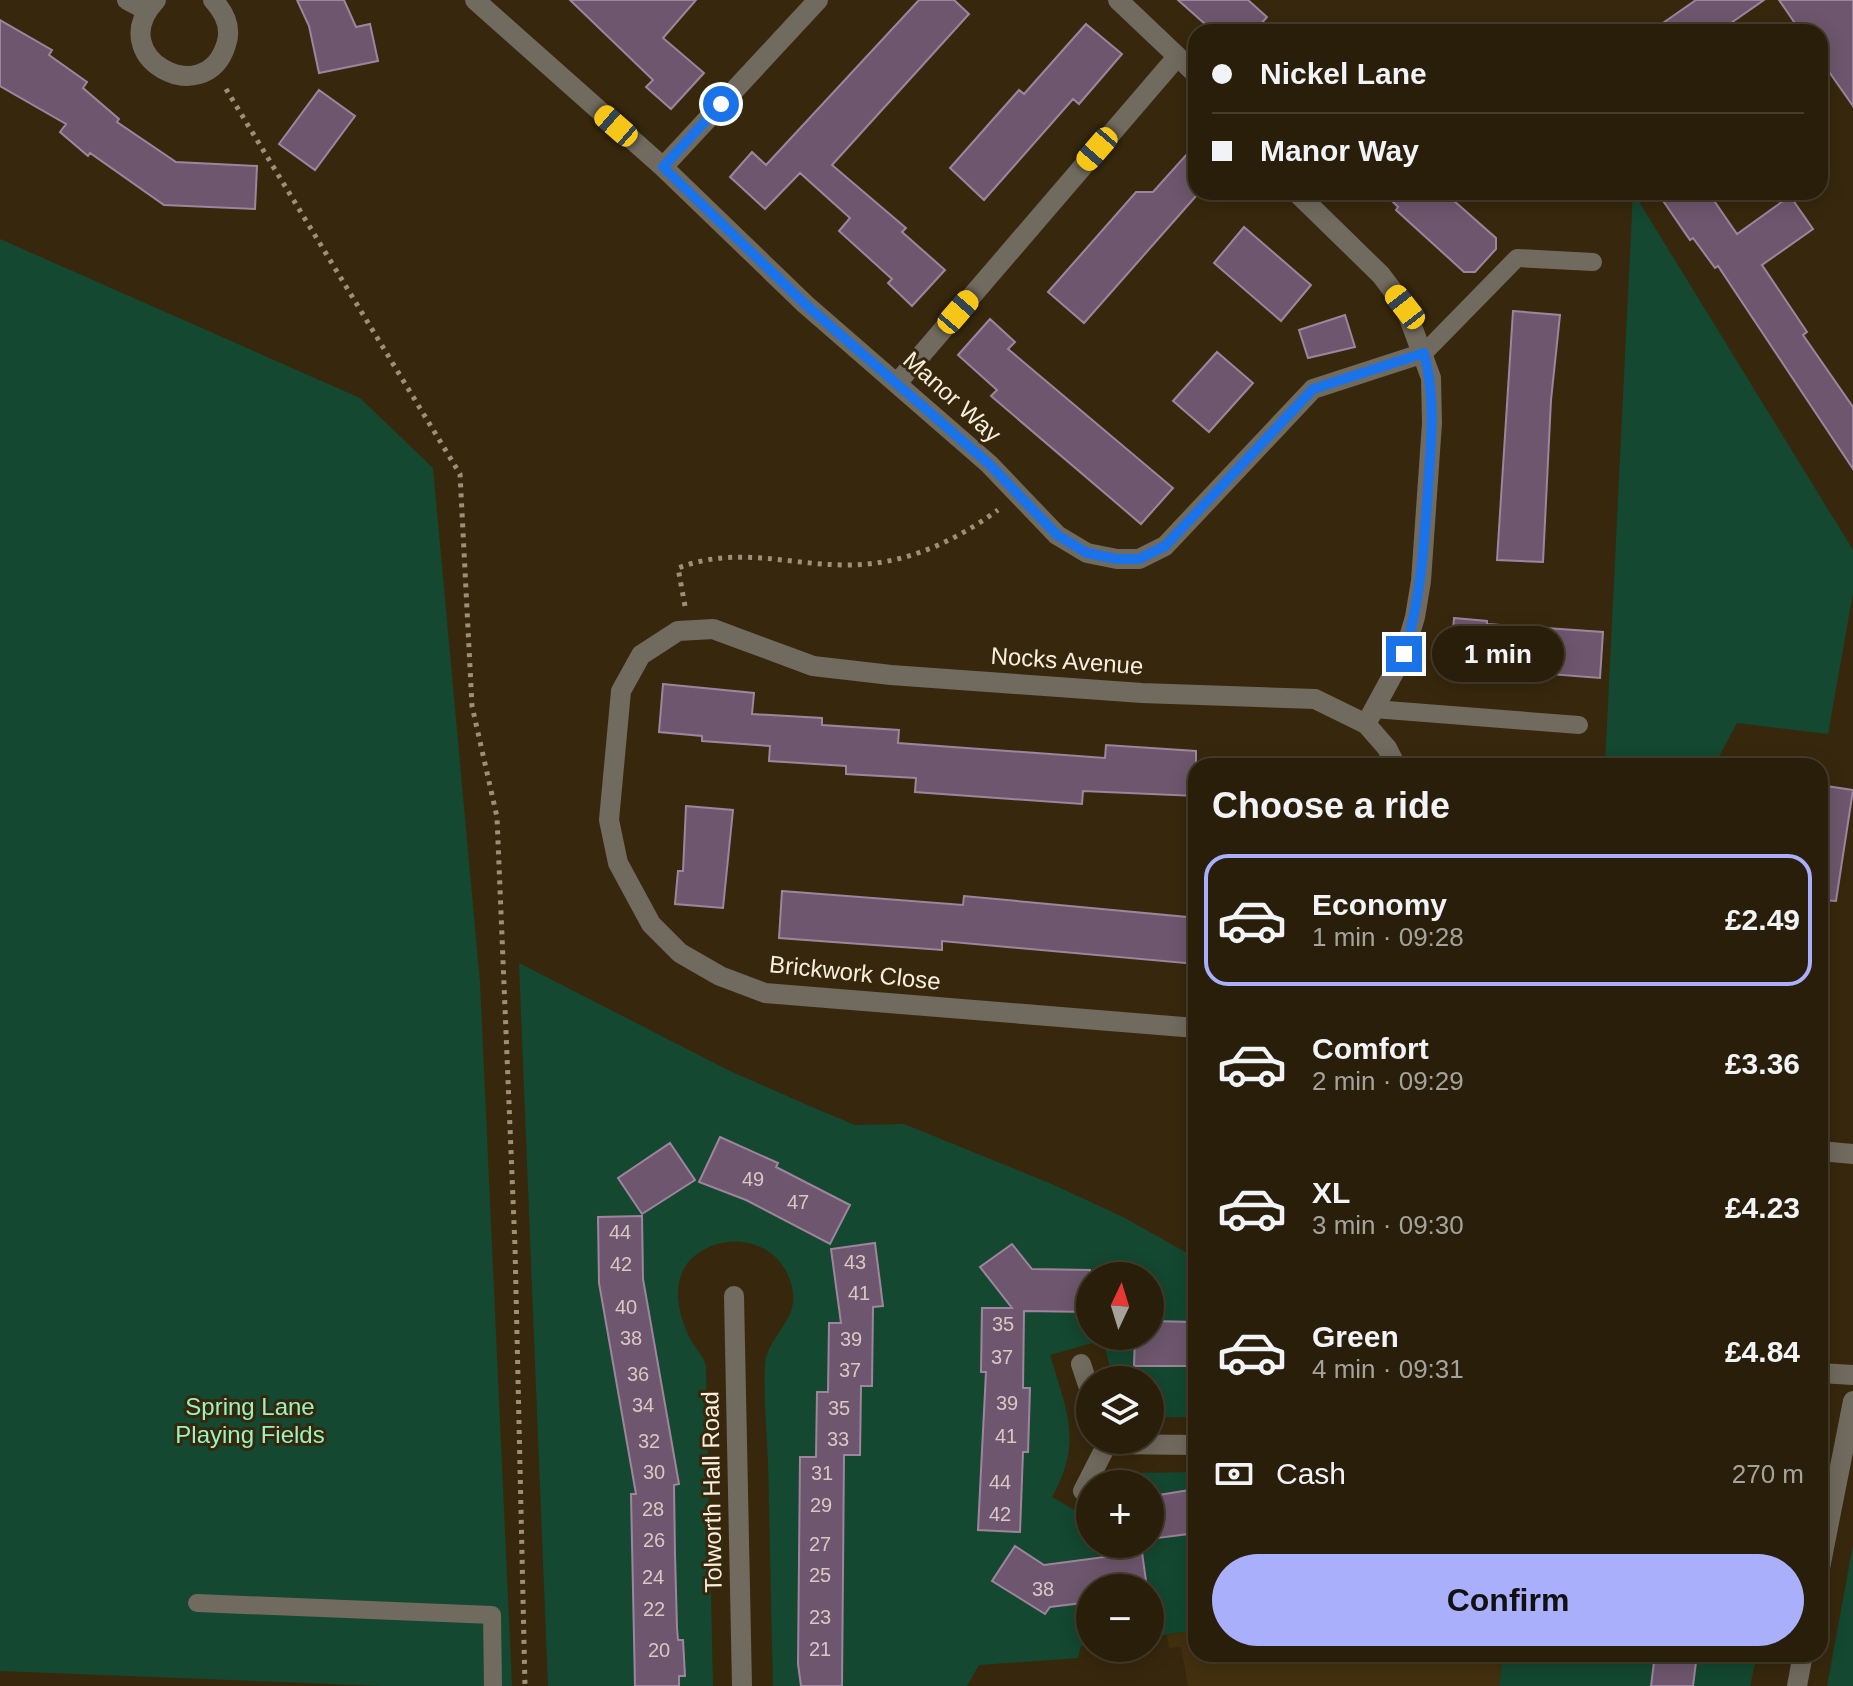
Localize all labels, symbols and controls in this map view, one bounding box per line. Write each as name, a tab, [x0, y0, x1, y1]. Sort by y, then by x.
text: Nickel Lane	[1260, 57, 1427, 90]
route start	[703, 86, 739, 122]
car	[590, 101, 642, 151]
car	[1072, 123, 1122, 175]
text: Manor Way	[1260, 134, 1419, 167]
car	[1381, 281, 1429, 333]
car	[933, 286, 983, 338]
street label: Manor Way	[898, 346, 1007, 447]
callout: 1 min	[1432, 626, 1564, 682]
route end	[1386, 636, 1422, 672]
text: 1 min	[1464, 639, 1532, 669]
street label: Nocks Avenue	[990, 642, 1144, 679]
text: Choose a ride	[1212, 785, 1450, 826]
icon: car	[1216, 884, 1288, 956]
text: Economy	[1312, 888, 1447, 921]
text: £2.49	[1725, 903, 1800, 936]
text: 1 min · 09:28	[1312, 922, 1464, 952]
street label: Brickwork Close	[768, 950, 942, 995]
icon: car	[1216, 1028, 1288, 1100]
text: Comfort	[1312, 1032, 1429, 1065]
text: £3.36	[1725, 1047, 1800, 1080]
text: 2 min · 09:29	[1312, 1066, 1464, 1096]
house number: 49	[742, 1168, 764, 1190]
icon: car	[1216, 1172, 1288, 1244]
text: XL	[1312, 1176, 1350, 1209]
house number: 47	[787, 1191, 809, 1213]
text: £4.23	[1725, 1191, 1800, 1224]
text: 3 min · 09:30	[1312, 1210, 1464, 1240]
house number: 44	[609, 1221, 631, 1243]
house number: 43	[844, 1251, 866, 1273]
house number: 42	[610, 1253, 632, 1275]
north arrow	[1076, 1262, 1164, 1350]
map controls	[1076, 1262, 1164, 1662]
house number: 41	[848, 1282, 870, 1304]
house number: 40	[615, 1296, 637, 1318]
house number: 35	[992, 1313, 1014, 1335]
icon: car	[1216, 1316, 1288, 1388]
text: Green	[1312, 1320, 1399, 1353]
house number: 38	[620, 1327, 642, 1349]
house number: 39	[840, 1328, 862, 1350]
text: £4.84	[1725, 1335, 1800, 1368]
house number: 37	[991, 1346, 1013, 1368]
text: 4 min · 09:31	[1312, 1354, 1464, 1384]
house number: 37	[839, 1359, 861, 1381]
house number: 36	[627, 1363, 649, 1385]
button: layers	[1076, 1366, 1164, 1454]
street label: Tolworth Hall Road	[696, 1391, 727, 1593]
house number: 39	[996, 1392, 1018, 1414]
park label: Spring Lane Playing Fields	[175, 1393, 325, 1448]
house number: 34	[632, 1394, 654, 1416]
house number: 35	[828, 1397, 850, 1419]
house number: 41	[995, 1425, 1017, 1447]
house number: 33	[827, 1428, 849, 1450]
house number: 32	[638, 1430, 660, 1452]
icon: cash	[1212, 1452, 1256, 1496]
text: Cash	[1276, 1457, 1346, 1490]
text: 270 m	[1732, 1459, 1804, 1489]
house number: 30	[643, 1461, 665, 1483]
house number: 31	[811, 1462, 833, 1484]
button: +	[1076, 1470, 1164, 1558]
house number: 44	[989, 1471, 1011, 1493]
house number: 29	[810, 1494, 832, 1516]
house number: 28	[642, 1498, 664, 1520]
house number: 42	[989, 1503, 1011, 1525]
house number: 26	[643, 1529, 665, 1551]
house number: 27	[809, 1533, 831, 1555]
button: Confirm	[1212, 1554, 1804, 1646]
house number: 25	[809, 1564, 831, 1586]
house number: 24	[642, 1566, 664, 1588]
button: −	[1076, 1574, 1164, 1662]
house number: 38	[1032, 1578, 1054, 1600]
house number: 22	[643, 1598, 665, 1620]
house number: 23	[809, 1606, 831, 1628]
house number: 21	[809, 1638, 831, 1660]
house number: 20	[648, 1639, 670, 1661]

